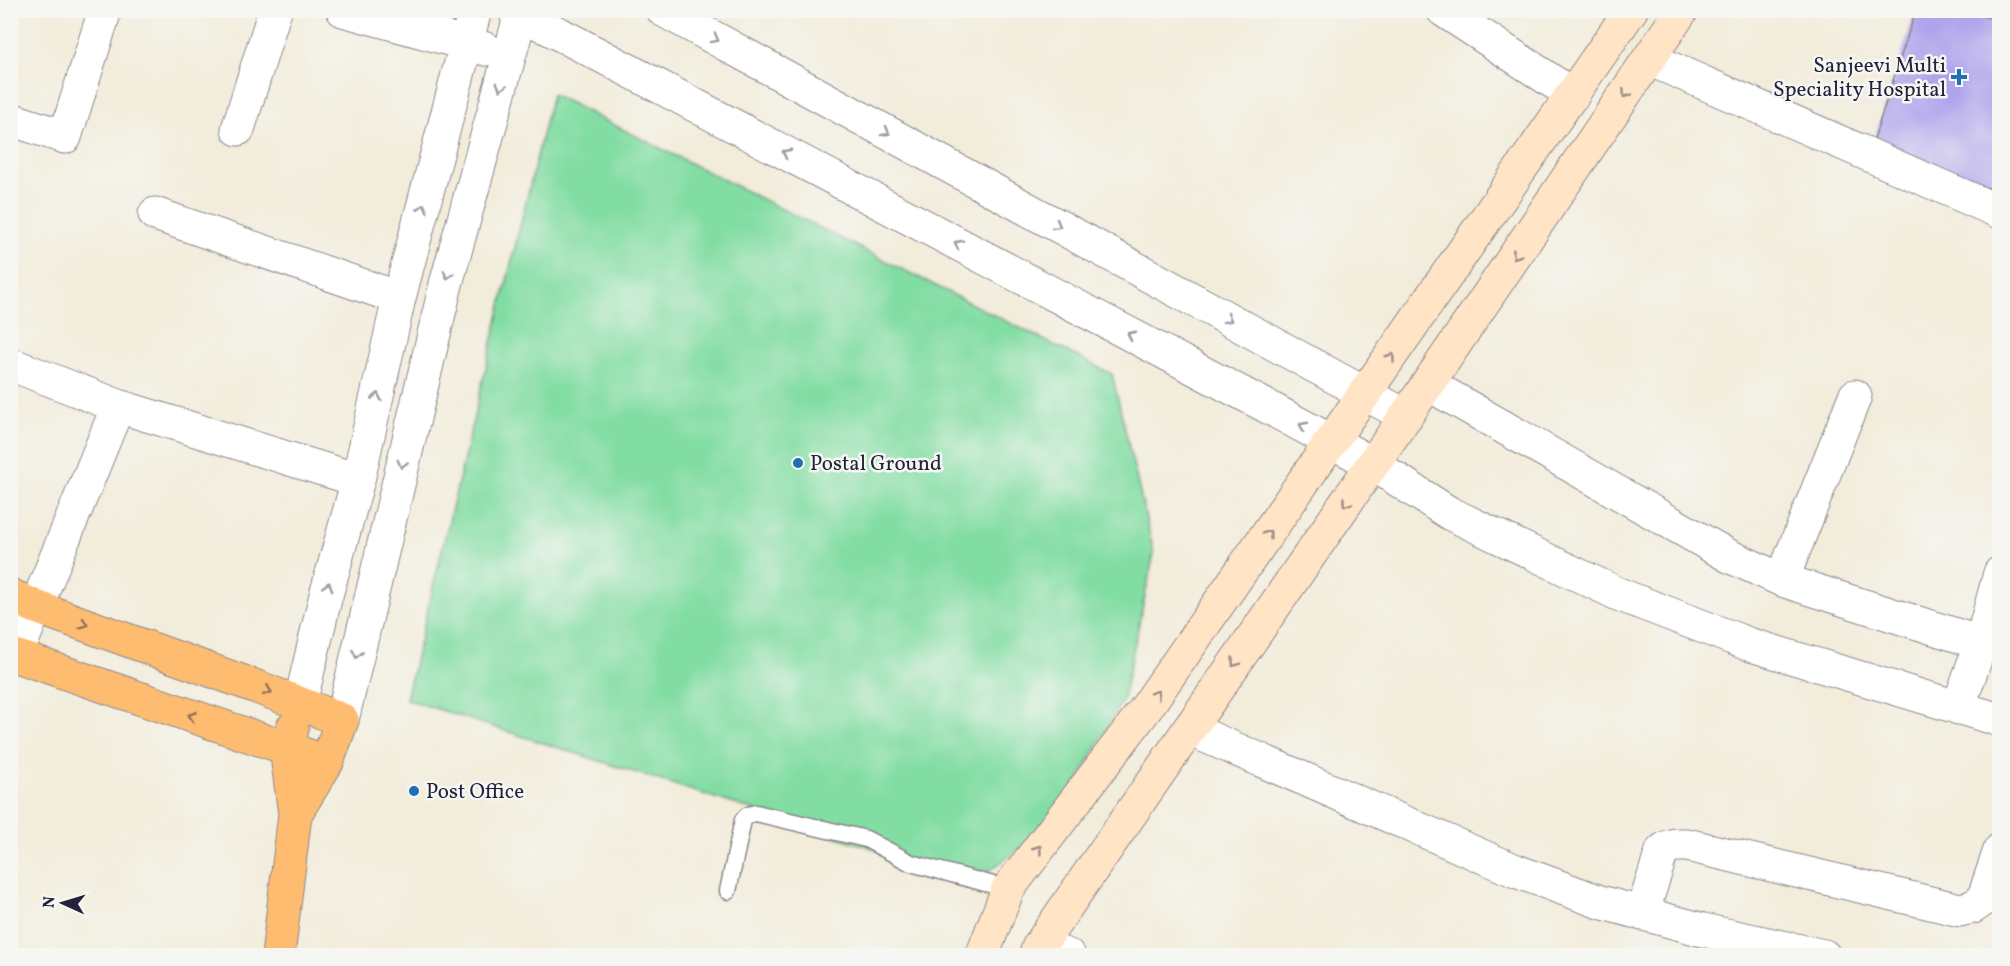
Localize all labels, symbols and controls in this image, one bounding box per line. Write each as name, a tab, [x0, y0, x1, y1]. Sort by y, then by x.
one-way arrow	[709, 31, 719, 43]
place label: Sanjeevi Multi Speciality Hospital	[1773, 52, 1946, 105]
marker: Sanjeevi Multi Speciality Hospital	[1950, 68, 1968, 86]
one-way arrow	[495, 82, 508, 92]
one-way arrow	[1622, 87, 1633, 98]
one-way arrow	[880, 125, 890, 136]
one-way arrow	[781, 149, 792, 160]
one-way arrow	[416, 203, 428, 214]
one-way arrow	[1051, 218, 1061, 229]
one-way arrow	[954, 240, 965, 251]
one-way arrow	[1512, 248, 1523, 259]
one-way arrow	[443, 270, 456, 280]
one-way arrow	[1222, 312, 1233, 323]
one-way arrow	[1127, 331, 1137, 342]
one-way arrow	[1384, 352, 1395, 363]
one-way arrow	[370, 393, 383, 403]
one-way arrow	[1299, 422, 1310, 433]
place label: Postal Ground	[810, 450, 942, 479]
marker: Postal Ground	[791, 456, 805, 470]
one-way arrow	[397, 459, 410, 469]
one-way arrow	[1342, 496, 1353, 507]
one-way arrow	[1261, 530, 1272, 541]
one-way arrow	[321, 581, 334, 591]
one-way arrow	[79, 617, 89, 630]
one-way arrow	[351, 649, 364, 659]
one-way arrow	[1231, 656, 1242, 667]
one-way arrow	[261, 684, 272, 696]
one-way arrow	[1149, 689, 1160, 700]
one-way arrow	[187, 711, 198, 723]
place label: Post Office	[426, 778, 524, 807]
marker: Post Office	[407, 784, 421, 798]
one-way arrow	[1031, 845, 1042, 856]
north arrow	[33, 873, 93, 933]
text: N	[39, 895, 61, 909]

